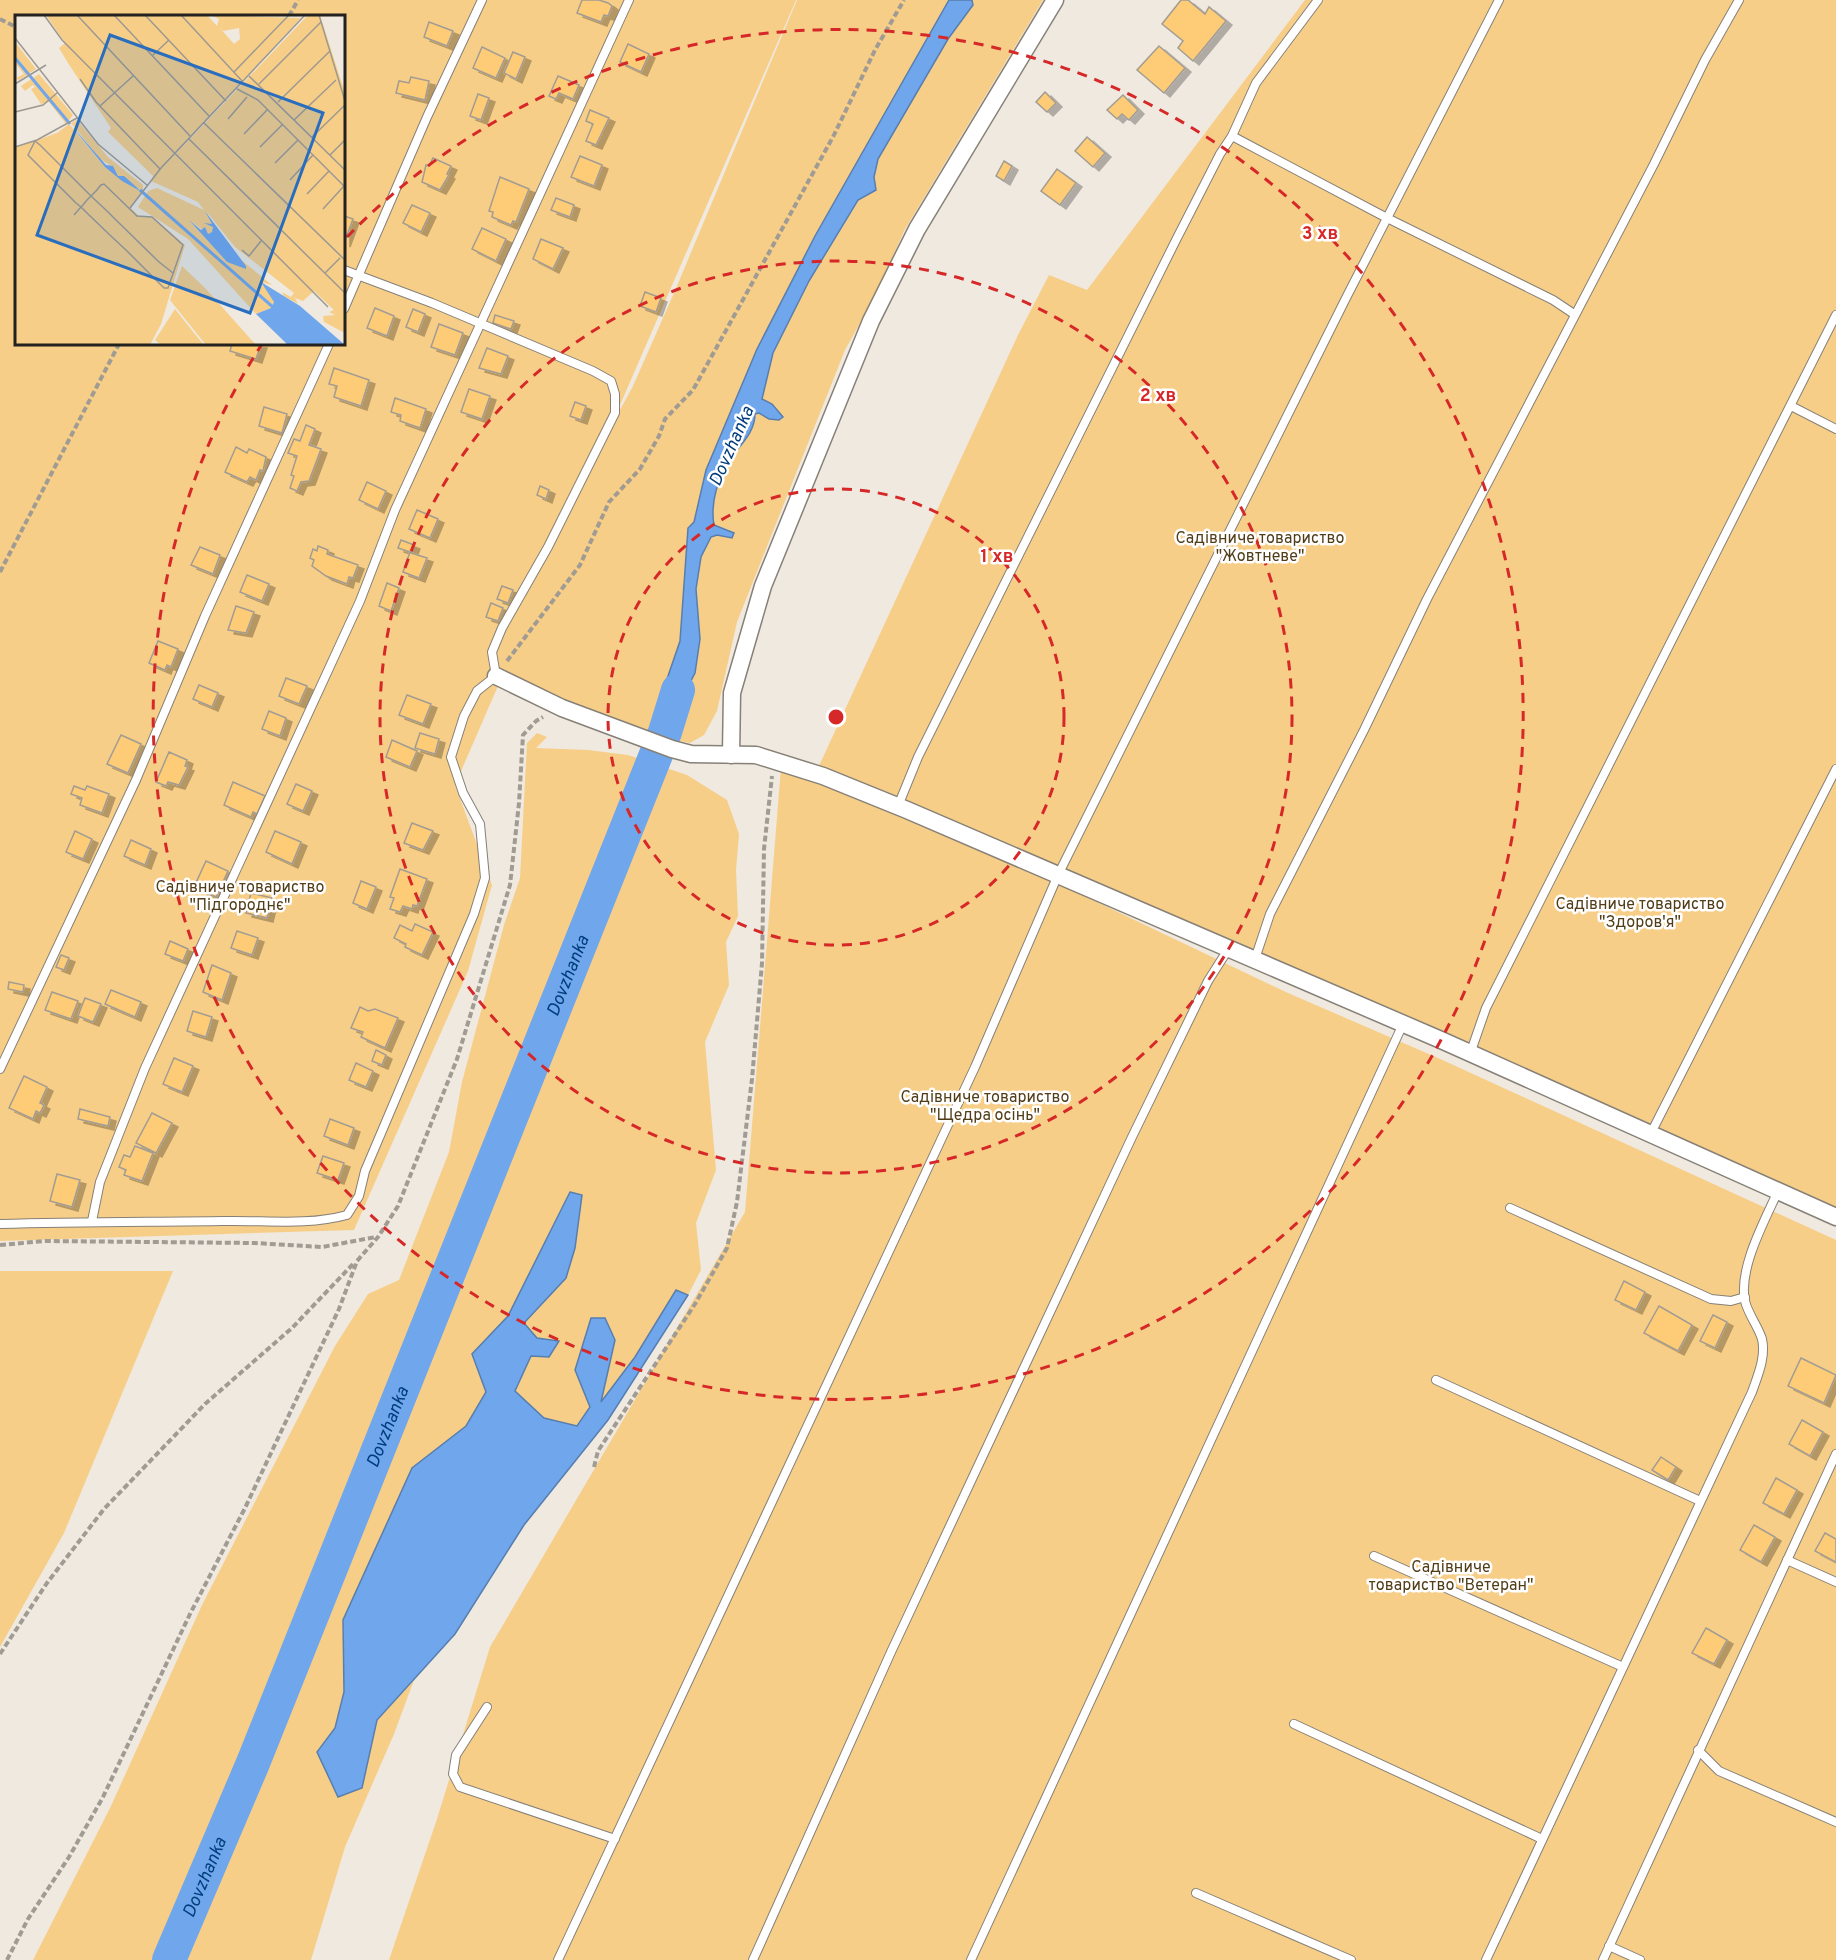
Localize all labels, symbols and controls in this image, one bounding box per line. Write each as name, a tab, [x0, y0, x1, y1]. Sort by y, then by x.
inset map	[15, 15, 345, 345]
text: 3 хв	[1302, 223, 1338, 246]
text: 2 хв	[1140, 385, 1176, 408]
water label: Dovzhanka	[705, 402, 760, 490]
park label: Садівниче товариство "Жовтневе"	[1175, 529, 1345, 567]
text: 1 хв	[981, 546, 1013, 569]
centre of rings	[826, 707, 846, 727]
park label: Садівниче товариство "Підгороднє"	[155, 878, 325, 916]
park label: Садівниче товариство "Здоров'я"	[1555, 895, 1725, 933]
water label: Dovzhanka	[543, 932, 596, 1020]
park label: Садівниче товариство "Щедра осінь"	[900, 1088, 1070, 1126]
water label: Dovzhanka	[362, 1383, 415, 1471]
park label: Садівниче товариство "Ветеран"	[1368, 1558, 1534, 1596]
water label: Dovzhanka	[178, 1833, 233, 1921]

